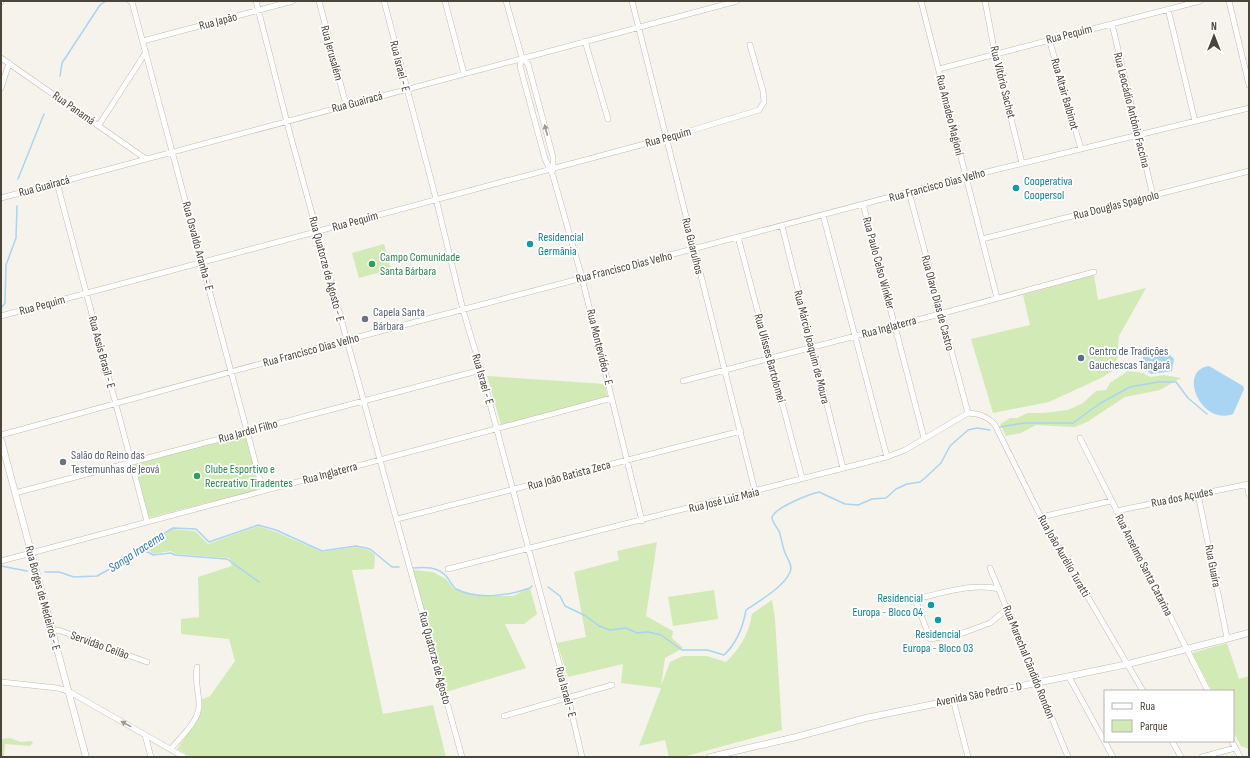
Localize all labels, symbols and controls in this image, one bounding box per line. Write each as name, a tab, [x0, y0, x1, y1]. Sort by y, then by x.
street label: Rua Japão	[197, 9, 239, 34]
north arrow	[1194, 16, 1234, 56]
text: N	[1211, 20, 1217, 33]
street label: Rua Pequim	[1045, 21, 1094, 47]
street label: Rua Jerusalém	[317, 24, 346, 83]
street label: Rua Israel - E	[386, 39, 413, 93]
street label: Rua Vitório Sachet	[986, 44, 1019, 120]
street label: Rua Leocádio Antônio Faccina	[1110, 51, 1153, 170]
street label: Rua Altair Balbinot	[1047, 57, 1082, 132]
street label: Rua Amadeo Magioni	[932, 73, 967, 157]
street label: Rua Panamá	[49, 88, 98, 129]
street label: Rua Guairacá	[330, 88, 385, 116]
one-way arrow	[543, 124, 549, 136]
street label: Rua Pequim	[644, 124, 693, 151]
street label: Rua Francisco Dias Velho	[887, 165, 987, 206]
street label: Rua Guairacá	[17, 172, 72, 200]
place label: Cooperativa Coopersol	[1024, 174, 1073, 203]
marker: Cooperativa Coopersol	[1011, 183, 1021, 193]
street label: Rua Douglas Spagnolo	[1072, 188, 1160, 223]
street label: Rua Osvaldo Aranha - E	[178, 200, 217, 292]
street label: Rua Pequim	[331, 208, 380, 235]
street label: Rua Quatorze de Agosto - E	[305, 215, 348, 323]
street label: Rua Paulo Celso Winkler	[859, 215, 898, 311]
street label: Rua Guarulhos	[678, 216, 707, 276]
place label: Residencial Germânia	[538, 230, 584, 259]
marker: Residencial Germânia	[525, 239, 535, 249]
street label: Rua Francisco Dias Velho	[574, 248, 674, 287]
place label: Campo Comunidade Santa Bárbara	[380, 250, 460, 279]
street label: Rua Olavo Dias de Castro	[918, 254, 957, 353]
marker: Campo Comunidade Santa Bárbara	[367, 259, 377, 269]
street label: Rua Márcio Joaquim de Moura	[790, 289, 833, 406]
street label: Rua Pequim	[18, 292, 67, 319]
place label: Capela Santa Bárbara	[373, 305, 425, 334]
street label: Rua Montevidéo - E	[583, 308, 616, 387]
street label: Rua Ulisses Bartolomei	[750, 312, 789, 404]
street label: Rua Inglaterra	[860, 313, 918, 342]
street label: Rua Assis Brasil - E	[85, 314, 118, 390]
marker: Capela Santa Bárbara	[360, 314, 370, 324]
street label: Rua Francisco Dias Velho	[261, 330, 361, 371]
place label: Centro de Tradições Gauchescas Tangará	[1089, 344, 1170, 373]
street label: Rua Israel - E	[468, 352, 497, 406]
marker: Centro de Tradições Gauchescas Tangará	[1076, 353, 1086, 363]
street label: Rua Jardel Filho	[217, 416, 279, 447]
place label: Salão do Reino das Testemunhas de Jeová	[71, 448, 160, 477]
marker: Salão do Reino das Testemunhas de Jeová	[58, 457, 68, 467]
street label: Rua João Batista Zeca	[526, 457, 613, 494]
street label: Rua Inglaterra	[301, 459, 359, 488]
place label: Clube Esportivo e Recreativo Tiradentes	[205, 462, 293, 491]
marker: Clube Esportivo e Recreativo Tiradentes	[192, 471, 202, 481]
street label: Rua José Luiz Maia	[687, 484, 761, 516]
street label: Rua dos Açudes	[1150, 484, 1214, 511]
street label: Rua Anselmo Santa Catarina	[1111, 512, 1176, 619]
street label: Rua João Aurélio Turatti	[1034, 513, 1093, 600]
water label: Sanga Iracema	[105, 527, 168, 576]
street label: Rua Borges de Medeiros - E	[21, 544, 64, 652]
street label: Rua Guaíra	[1201, 544, 1224, 589]
place label: Residencial Europa - Bloco 04	[852, 591, 923, 620]
marker: Residencial Europa - Bloco 04	[926, 600, 936, 610]
street label: Rua Marechal Cândido Rondon	[999, 603, 1058, 721]
street label: Rua Quatorze de Agosto	[415, 610, 454, 706]
marker: Residencial Europa - Bloco 03	[933, 615, 943, 625]
place label: Residencial Europa - Bloco 03	[903, 627, 973, 656]
street label: Servidão Ceilão	[68, 628, 131, 663]
street label: Rua Israel - E	[552, 665, 579, 719]
street label: Avenida São Pedro - D	[934, 679, 1023, 710]
legend	[1104, 690, 1234, 742]
text: Rua	[1140, 699, 1156, 714]
text: Parque	[1140, 719, 1168, 734]
one-way arrow	[120, 721, 132, 728]

